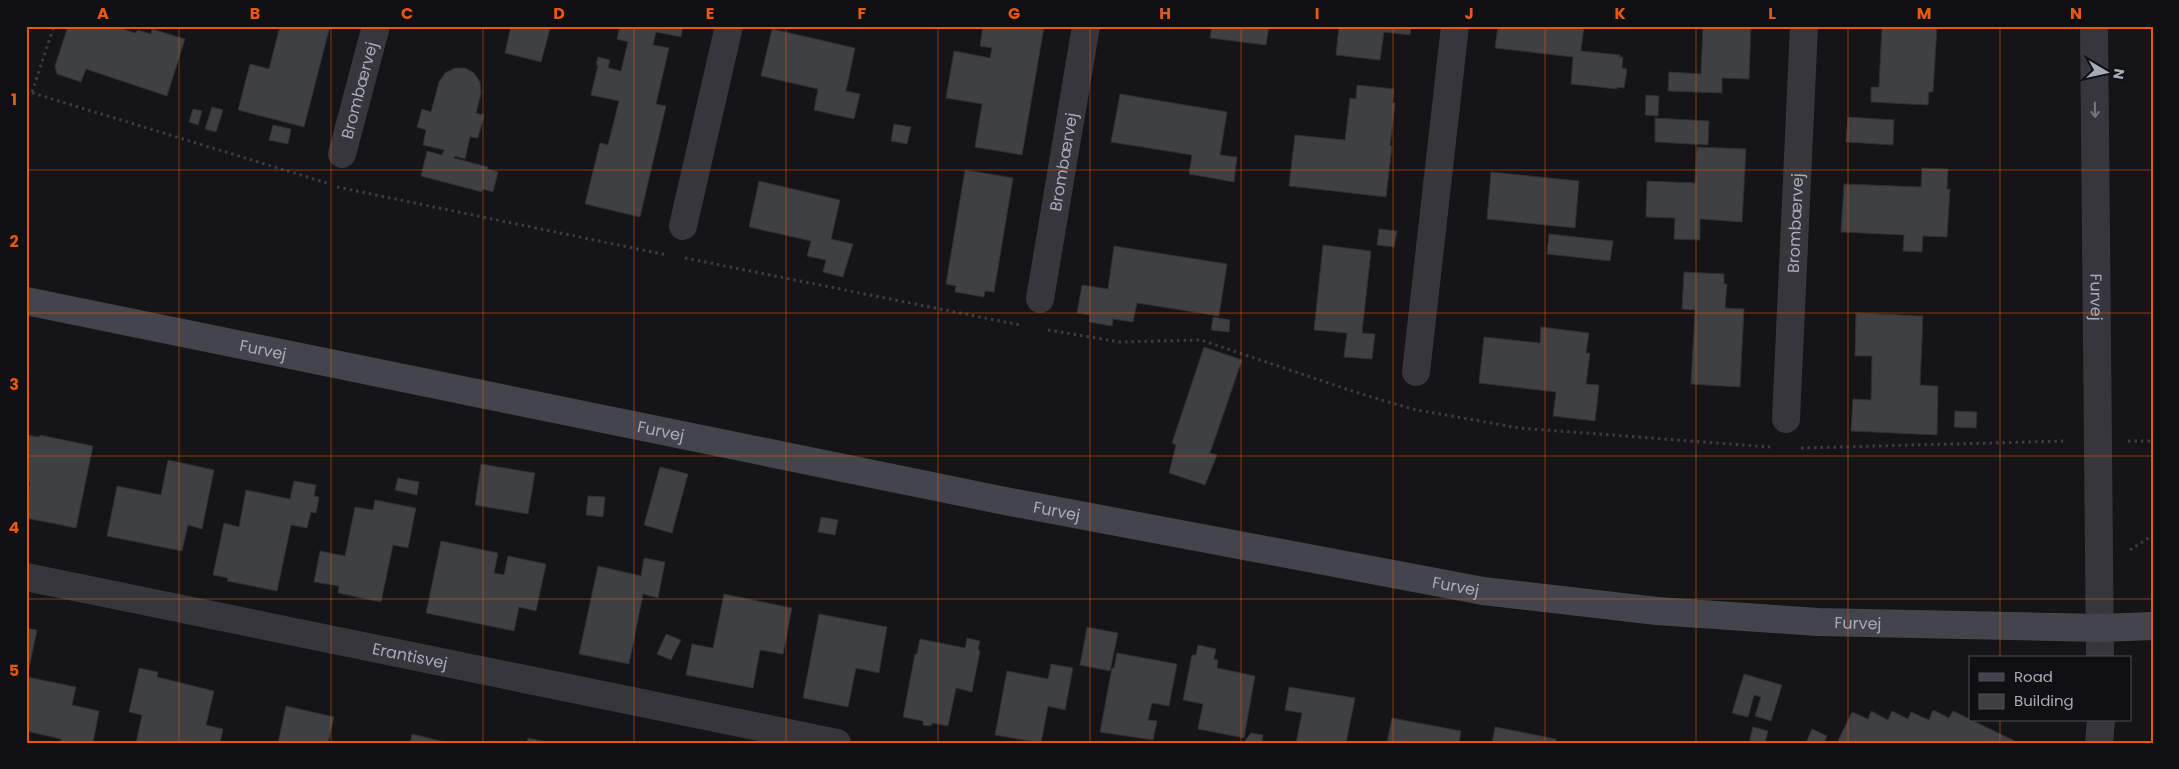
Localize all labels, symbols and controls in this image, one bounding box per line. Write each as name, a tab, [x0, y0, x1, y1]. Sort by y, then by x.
text: A	[97, 2, 109, 25]
text: B	[250, 2, 260, 25]
text: C	[401, 2, 413, 25]
text: D	[553, 2, 565, 25]
text: E	[706, 2, 714, 25]
text: F	[858, 2, 867, 25]
text: G	[1008, 2, 1020, 25]
text: H	[1159, 2, 1171, 25]
text: I	[1315, 2, 1319, 25]
text: J	[1464, 2, 1474, 25]
text: K	[1614, 2, 1626, 25]
text: L	[1768, 2, 1776, 25]
text: M	[1917, 2, 1931, 25]
text: N	[2070, 2, 2082, 25]
street label: Brombærvej	[335, 39, 383, 141]
north arrow	[2082, 48, 2132, 98]
text: N	[2108, 67, 2130, 81]
text: 1	[11, 88, 17, 111]
one-way arrow	[2090, 102, 2100, 118]
street label: Brombærvej	[1043, 111, 1083, 213]
street label: Brombærvej	[1781, 173, 1809, 274]
text: 2	[9, 230, 19, 253]
street label: Furvej	[2085, 273, 2108, 321]
street label: Furvej	[238, 333, 289, 365]
text: 3	[9, 373, 19, 396]
street label: Furvej	[635, 415, 686, 447]
street label: Furvej	[1032, 495, 1082, 526]
text: 4	[9, 516, 20, 539]
street label: Furvej	[1431, 570, 1481, 602]
street label: Furvej	[1834, 611, 1882, 635]
street label: Erantisvej	[370, 637, 450, 675]
legend	[1969, 656, 2132, 722]
text: 5	[9, 659, 19, 682]
text: Road	[2014, 666, 2053, 687]
text: Building	[2014, 690, 2074, 711]

